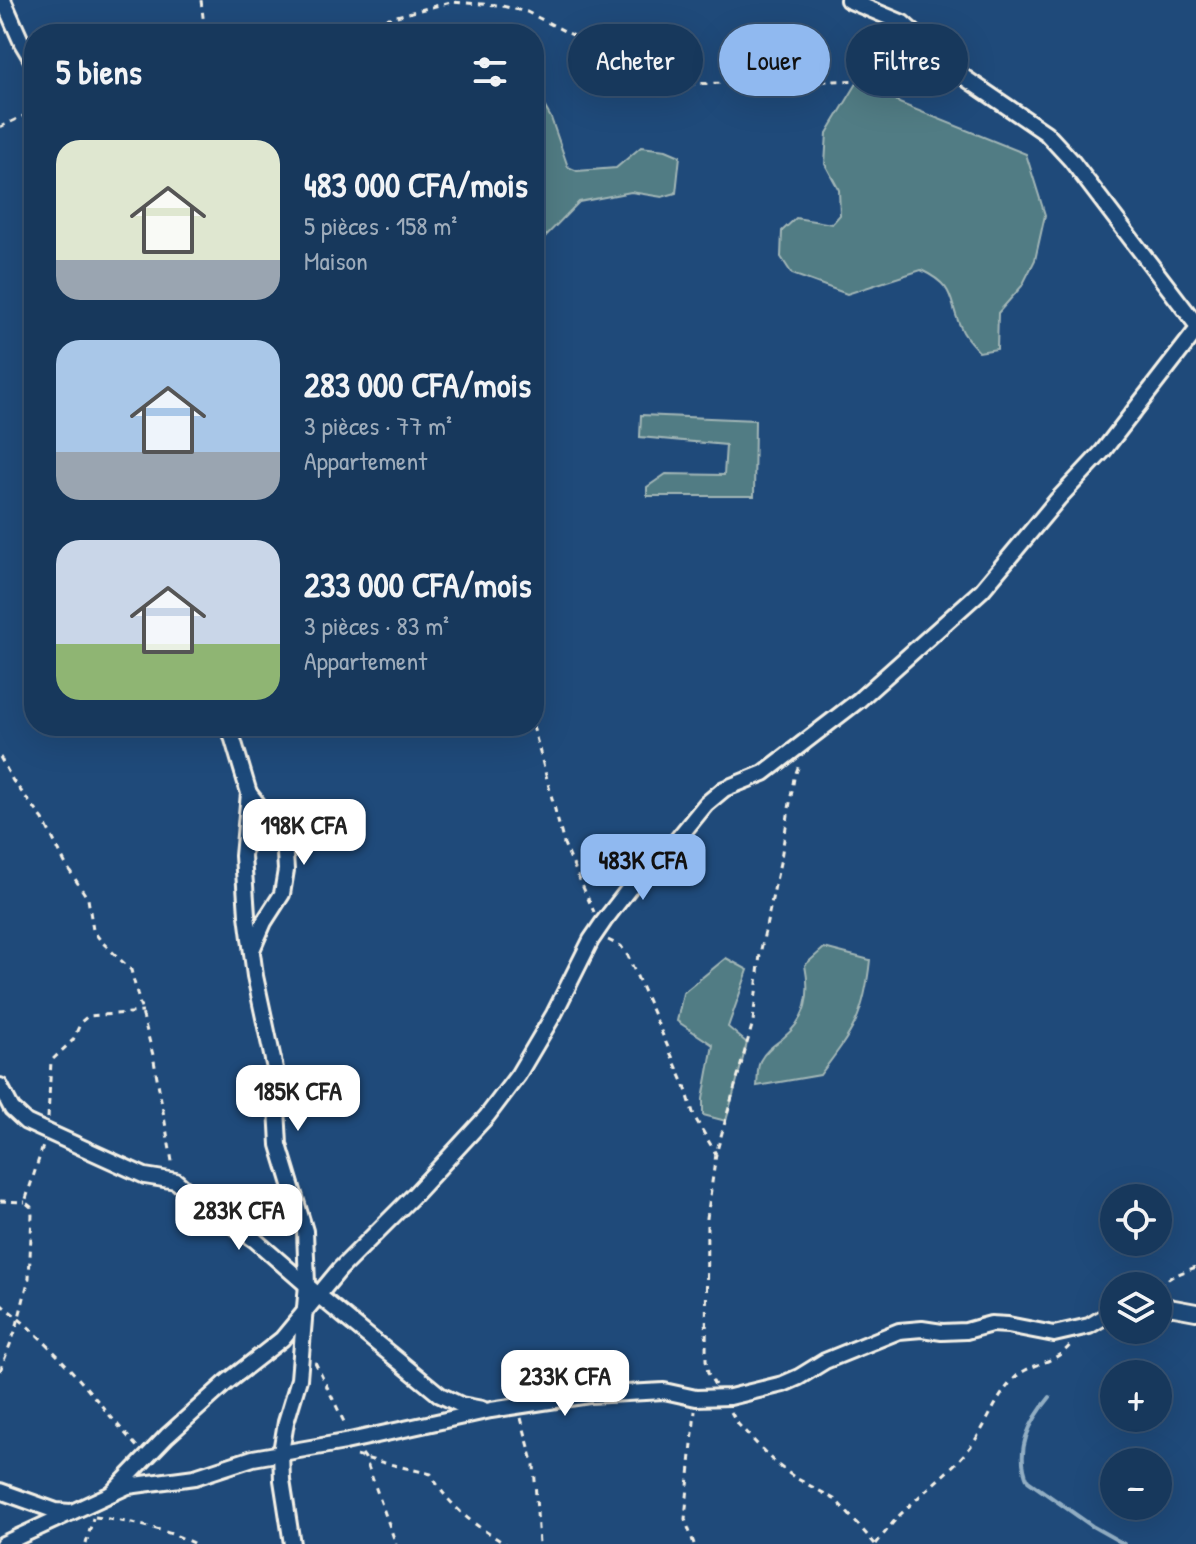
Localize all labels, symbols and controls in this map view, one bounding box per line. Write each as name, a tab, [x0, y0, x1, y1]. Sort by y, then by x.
chip: Acheter	[568, 24, 703, 96]
chip: Louer	[719, 24, 830, 96]
chip: Filtres	[846, 24, 968, 96]
text: 5 biens	[56, 49, 142, 95]
icon: filters	[468, 50, 512, 94]
text: 483 000 CFA/mois	[304, 162, 528, 208]
icon: home	[120, 172, 216, 268]
text: 5 pièces · 158 m²	[304, 208, 457, 243]
text: Maison	[304, 243, 368, 278]
text: 283 000 CFA/mois	[304, 362, 531, 408]
icon: home	[120, 372, 216, 468]
text: 3 pièces · 77 m²	[304, 408, 452, 443]
text: Appartement	[304, 443, 427, 478]
text: 233 000 CFA/mois	[304, 562, 532, 608]
icon: home	[120, 572, 216, 668]
text: 3 pièces · 83 m²	[304, 608, 449, 643]
text: Appartement	[304, 643, 427, 678]
pin: 198K CFA	[221, 799, 387, 867]
text: 198K CFA	[261, 807, 347, 842]
pin: 483K CFA	[560, 834, 726, 902]
text: 483K CFA	[599, 842, 687, 877]
pin: 185K CFA	[215, 1065, 381, 1133]
text: 185K CFA	[254, 1073, 342, 1108]
pin: 283K CFA	[156, 1184, 322, 1252]
map controls	[1100, 1184, 1172, 1520]
button: locate	[1100, 1184, 1172, 1256]
text: 283K CFA	[193, 1192, 285, 1227]
button: layers	[1100, 1272, 1172, 1344]
pin: 233K CFA	[482, 1350, 648, 1418]
text: 233K CFA	[519, 1358, 611, 1393]
button: +	[1100, 1360, 1172, 1432]
button: −	[1100, 1448, 1172, 1520]

